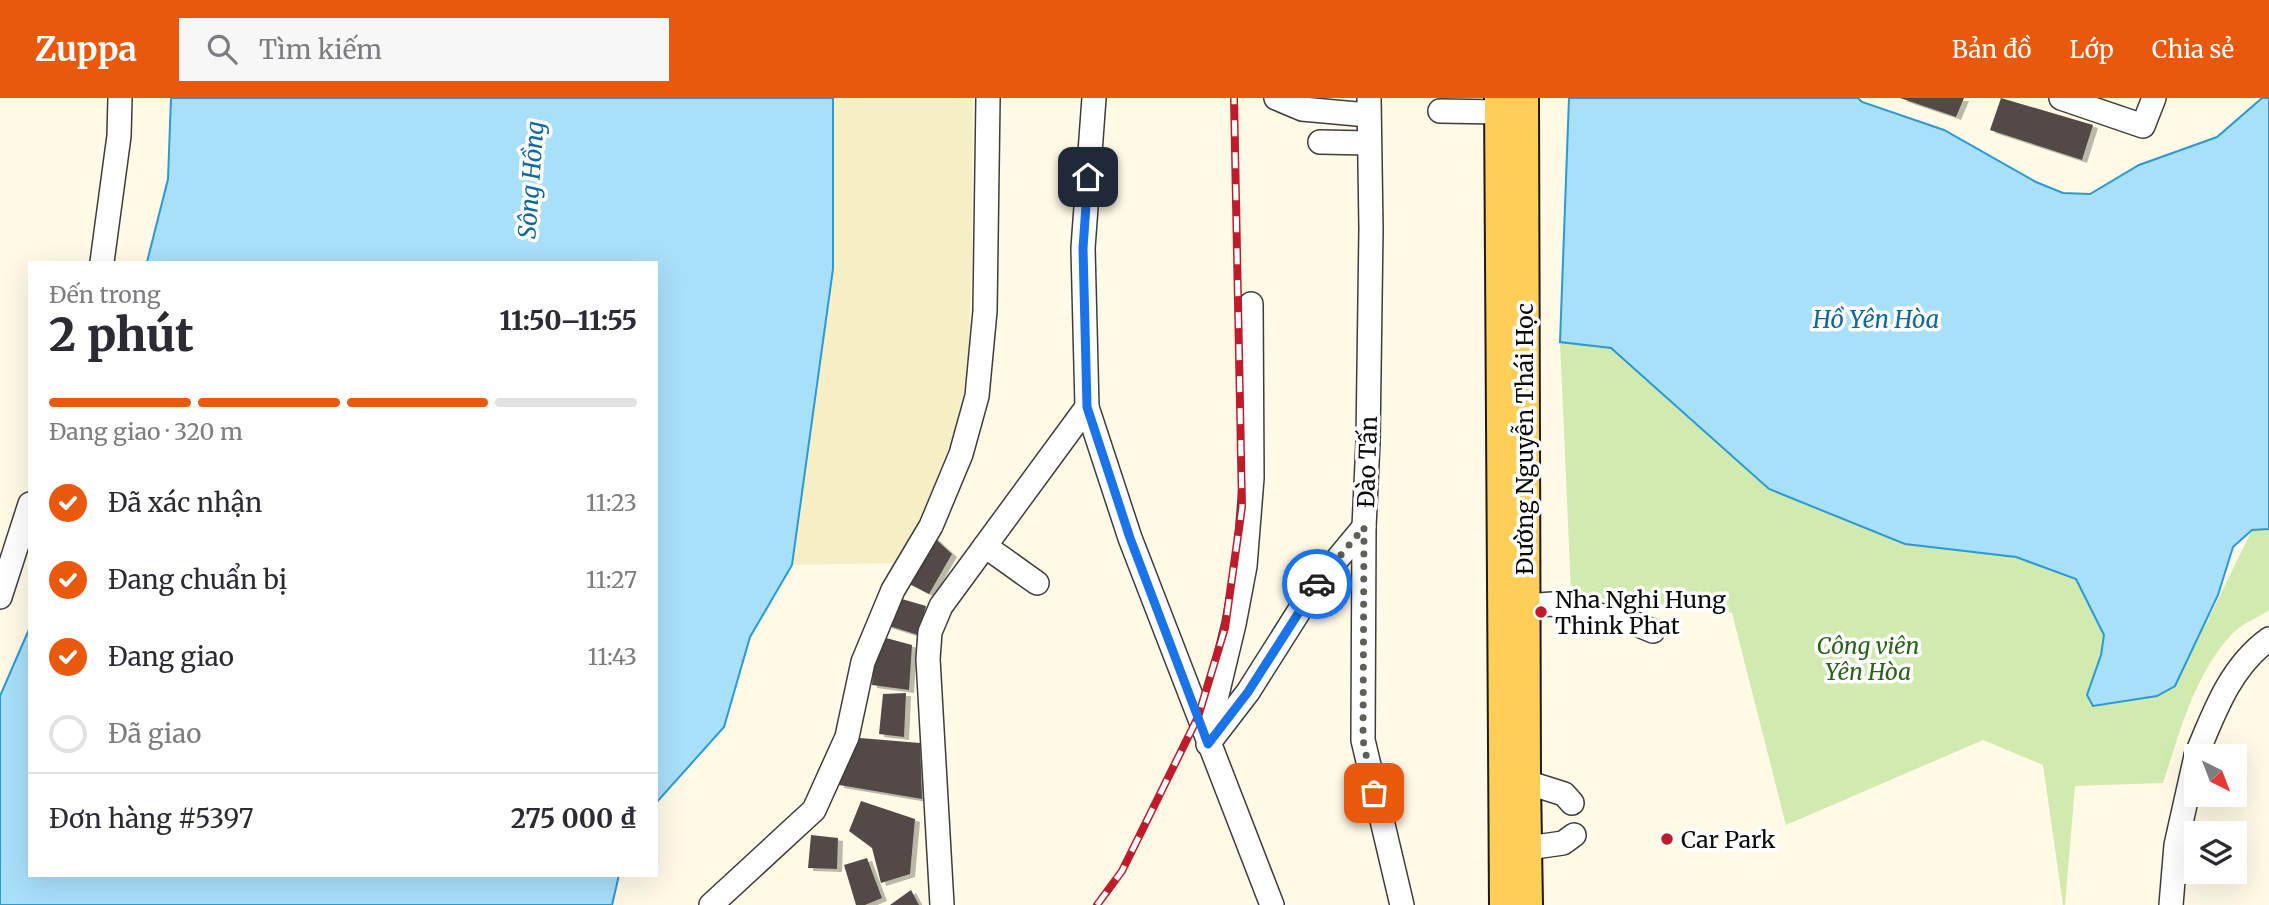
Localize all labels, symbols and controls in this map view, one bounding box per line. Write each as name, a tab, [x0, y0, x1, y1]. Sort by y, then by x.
search box	[179, 18, 669, 81]
text: Zuppa	[35, 29, 137, 70]
icon: search	[203, 30, 241, 68]
text: Tìm kiếm	[259, 33, 382, 66]
text: Bản đồ	[1952, 34, 2032, 65]
text: Lớp	[2070, 34, 2114, 65]
text: Chia sẻ	[2152, 34, 2234, 65]
water label: Sông Hồng	[511, 120, 551, 240]
pin	[1058, 147, 1118, 207]
icon: home	[1069, 158, 1107, 196]
text: Đến trong	[49, 280, 161, 309]
street label: Đường Nguyễn Thái Học	[1510, 303, 1539, 575]
text: 11:50–11:55	[499, 304, 637, 337]
water label: Hồ Yên Hòa	[1812, 304, 1939, 335]
text: 2 phút	[49, 306, 194, 364]
street label: Đào Tấn	[1351, 416, 1383, 508]
text: Đang giao · 320 m	[49, 417, 243, 446]
icon: check	[49, 484, 87, 522]
text: Đã xác nhận	[108, 486, 262, 519]
text: 11:23	[586, 488, 637, 517]
courier	[1282, 549, 1352, 619]
icon: check	[49, 561, 87, 599]
text: Đang chuẩn bị	[108, 563, 287, 596]
text: 11:27	[586, 565, 637, 594]
icon: car	[1298, 565, 1336, 603]
place label: Nha Nghi Hung Think Phat	[1555, 585, 1726, 640]
marker: Nha Nghi Hung Think Phat	[1533, 604, 1549, 620]
park label: Công viên Yên Hòa	[1817, 631, 1919, 686]
icon: check	[49, 638, 87, 676]
text: Đang giao	[108, 640, 234, 673]
text: 11:43	[588, 642, 637, 671]
text: Đã giao	[108, 717, 201, 750]
north arrow	[2184, 744, 2247, 807]
map controls	[2184, 744, 2247, 884]
pin	[1344, 763, 1404, 823]
icon: bag	[1355, 774, 1393, 812]
text: Đơn hàng #5397	[49, 802, 254, 835]
text: 275 000 ₫	[511, 802, 637, 835]
button: layers	[2184, 821, 2247, 884]
place label: Car Park	[1681, 825, 1776, 854]
marker: Car Park	[1659, 831, 1675, 847]

